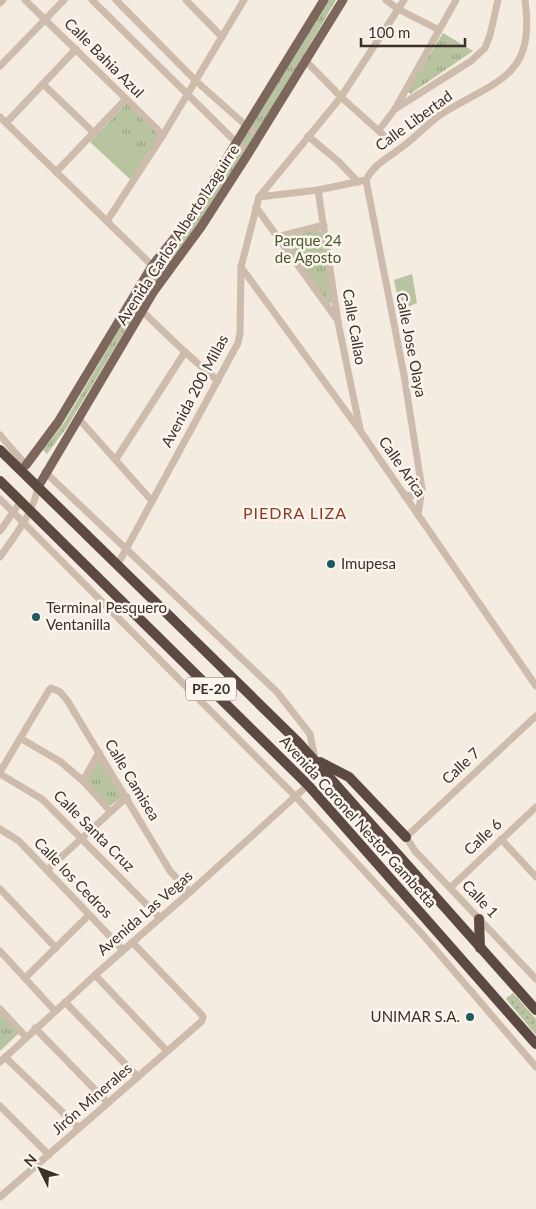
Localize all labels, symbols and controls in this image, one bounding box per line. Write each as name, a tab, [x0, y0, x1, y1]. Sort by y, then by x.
street label: Calle Bahia Azul	[61, 14, 148, 101]
scale bar	[361, 15, 465, 47]
text: 100 m	[368, 23, 410, 41]
street label: Calle Libertad	[371, 86, 455, 154]
street label: Avenida Carlos Alberto Izaguirre	[112, 141, 242, 328]
park label: Parque 24 de Agosto	[274, 231, 342, 266]
street label: Calle Callao	[339, 287, 371, 366]
street label: Calle Jose Olaya	[393, 291, 431, 399]
street label: Avenida 200 Millas	[157, 331, 231, 450]
street label: Calle Arica	[375, 433, 430, 500]
district label: PIEDRA LIZA	[243, 503, 347, 522]
place label: Imupesa	[341, 554, 396, 572]
marker: Imupesa	[325, 558, 337, 570]
place label: Terminal Pesquero Ventanilla	[46, 598, 167, 633]
marker: Terminal Pesquero Ventanilla	[30, 611, 42, 623]
road number: PE-20	[186, 678, 236, 701]
street label: Avenida Coronel Nestor Gambetta	[277, 732, 441, 911]
street label: Calle Camisea	[102, 736, 164, 823]
street label: Calle 7	[438, 743, 483, 787]
street label: Calle Santa Cruz	[50, 786, 139, 875]
street label: Calle 6	[460, 814, 505, 858]
street label: Calle los Cedros	[31, 833, 117, 921]
street label: Avenida Las Vegas	[93, 866, 196, 959]
street label: Calle 1	[459, 876, 503, 921]
place label: UNIMAR S.A.	[371, 1007, 460, 1025]
marker: UNIMAR S.A.	[464, 1011, 476, 1023]
street label: Jirón Minerales	[48, 1059, 135, 1138]
north arrow	[15, 1144, 65, 1194]
text: N	[20, 1150, 40, 1170]

